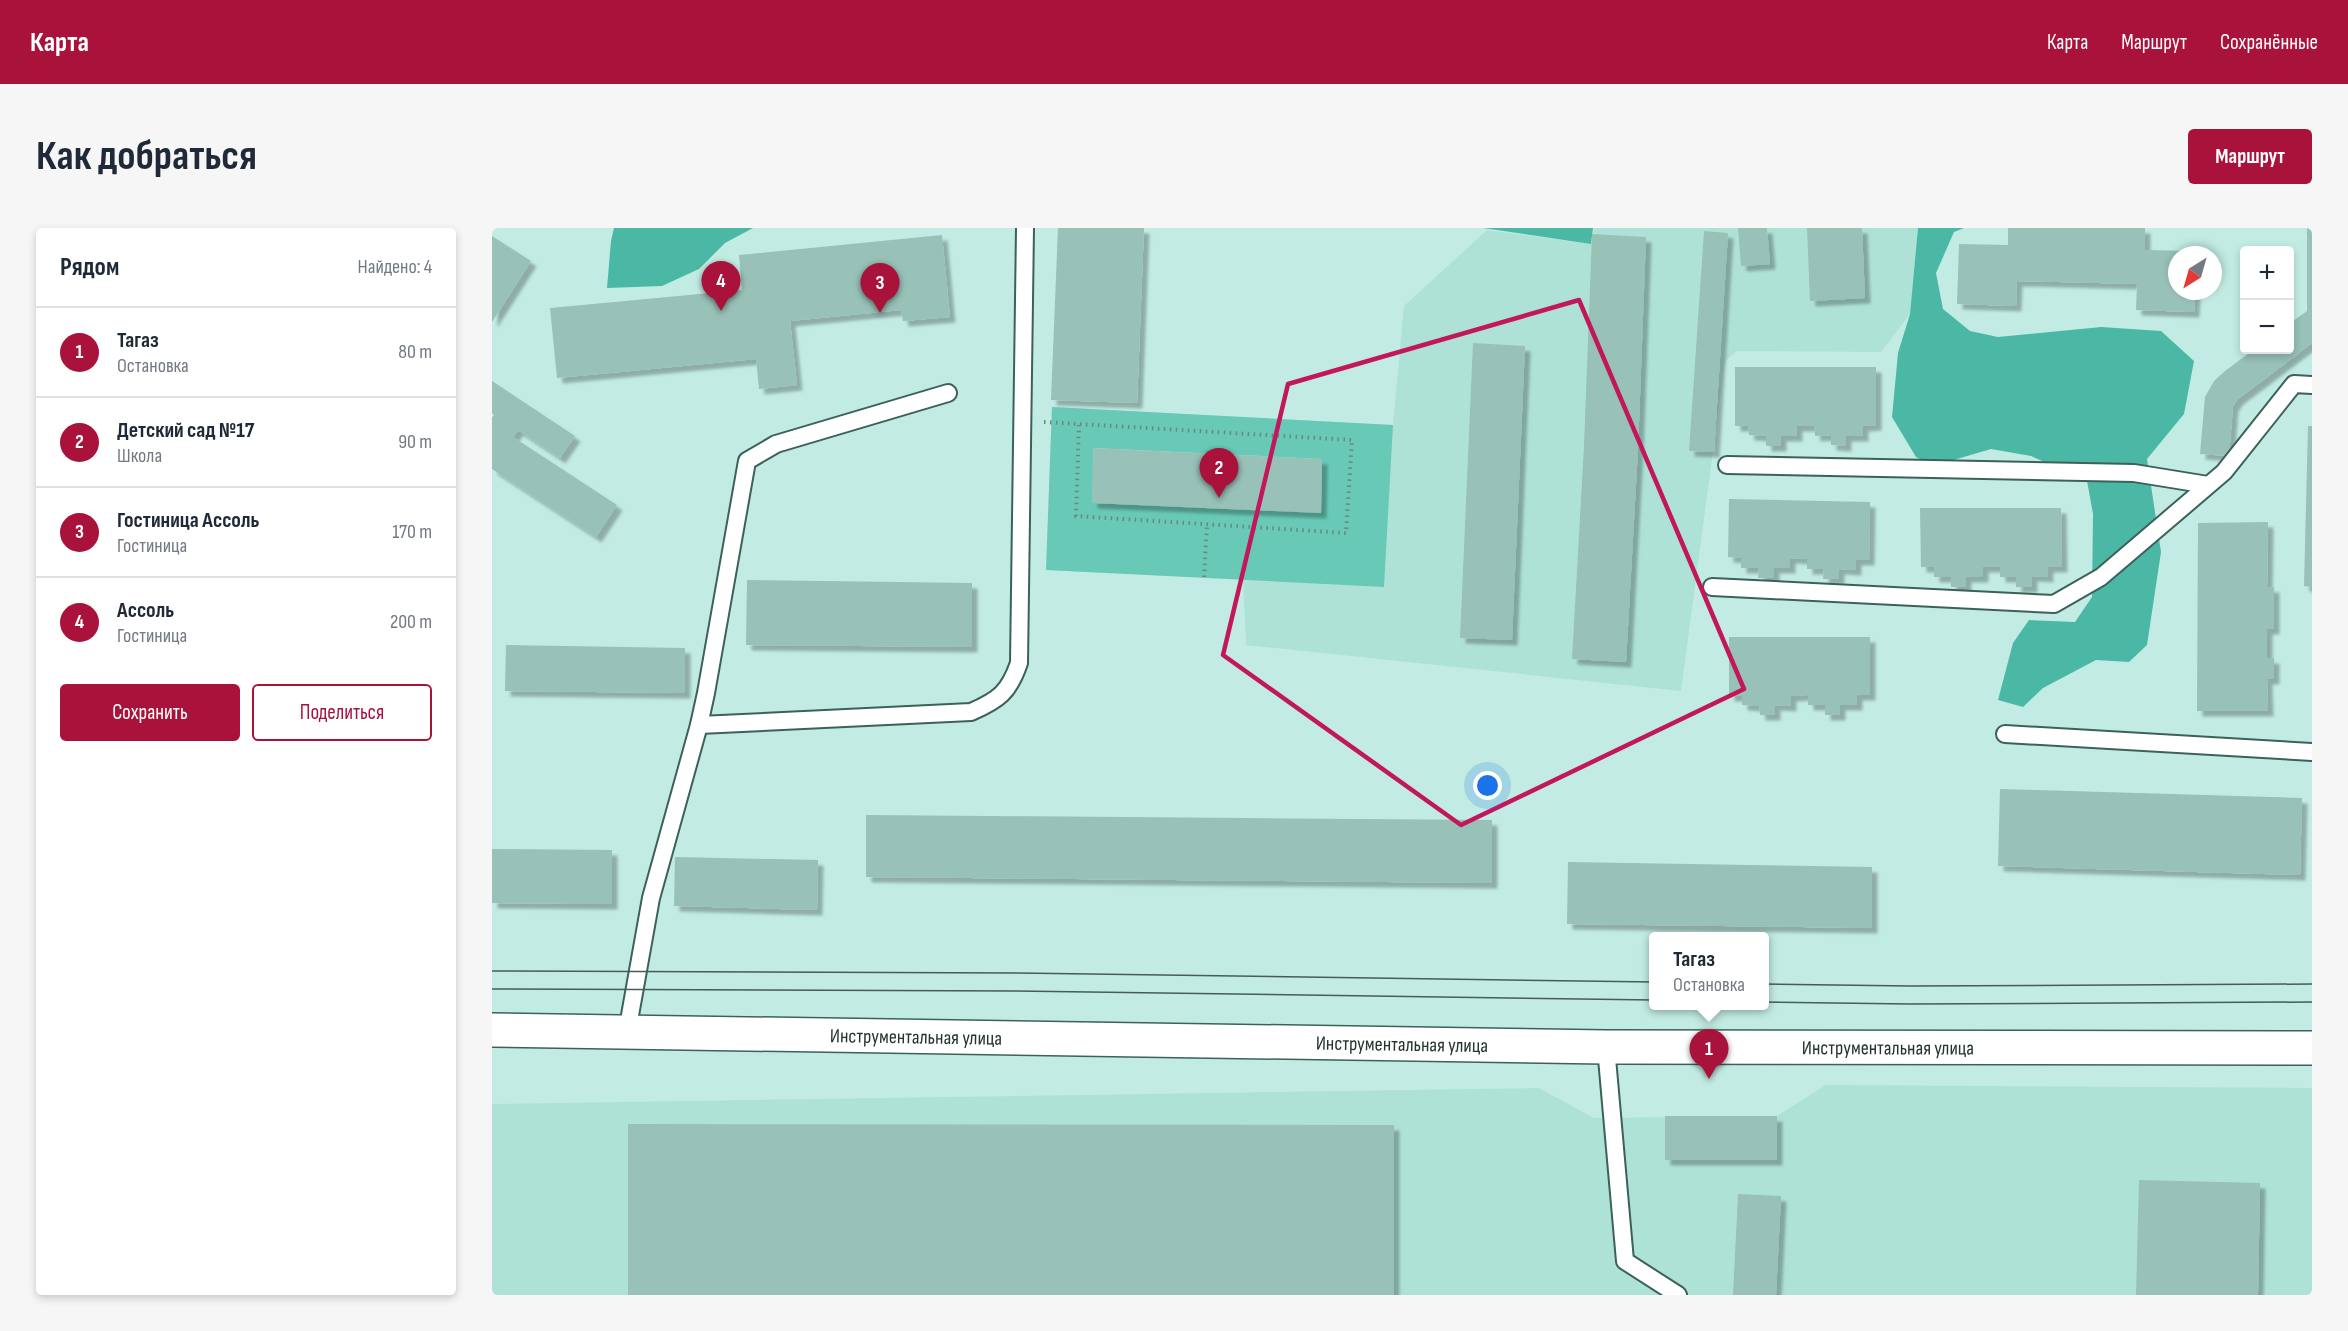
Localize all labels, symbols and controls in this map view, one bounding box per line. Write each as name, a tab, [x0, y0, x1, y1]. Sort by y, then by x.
text: Карта	[30, 26, 89, 59]
text: Карта	[2047, 30, 2088, 55]
text: Маршрут	[2121, 30, 2187, 55]
text: Сохранённые	[2220, 30, 2318, 55]
button: Маршрут	[2188, 129, 2312, 184]
text: Как добраться	[36, 131, 257, 182]
north arrow	[2168, 246, 2222, 300]
map controls	[2240, 246, 2294, 354]
button: +	[2240, 246, 2294, 300]
text: Рядом	[60, 252, 119, 283]
text: Найдено: 4	[358, 255, 432, 279]
pin: 4	[702, 262, 740, 311]
pin: 3	[860, 264, 900, 313]
button: −	[2240, 300, 2294, 354]
text: Тагаз	[117, 327, 159, 354]
text: 1	[76, 340, 83, 364]
text: 80 m	[398, 340, 432, 364]
text: Остановка	[117, 354, 189, 378]
text: Детский сад №17	[117, 417, 254, 444]
text: 2	[75, 430, 84, 454]
text: 90 m	[398, 430, 432, 454]
text: Школа	[117, 444, 162, 468]
pin: 2	[1200, 448, 1238, 498]
text: Гостиница Ассоль	[117, 507, 260, 534]
text: 3	[75, 520, 84, 544]
text: 170 m	[392, 520, 432, 544]
text: Гостиница	[117, 534, 187, 558]
text: Ассоль	[117, 597, 174, 624]
text: 4	[75, 610, 84, 634]
text: 200 m	[390, 610, 432, 634]
text: Гостиница	[117, 624, 187, 648]
button: Сохранить	[60, 684, 240, 741]
button: Поделиться	[252, 684, 432, 741]
your location	[1473, 771, 1502, 800]
popup	[1649, 932, 1769, 1010]
text: Тагаз	[1673, 946, 1715, 973]
text: Остановка	[1673, 973, 1745, 997]
street label: Инструментальная улица	[830, 1024, 1002, 1051]
pin: 1	[1690, 1030, 1728, 1079]
street label: Инструментальная улица	[1316, 1032, 1488, 1058]
street label: Инструментальная улица	[1802, 1036, 1974, 1061]

